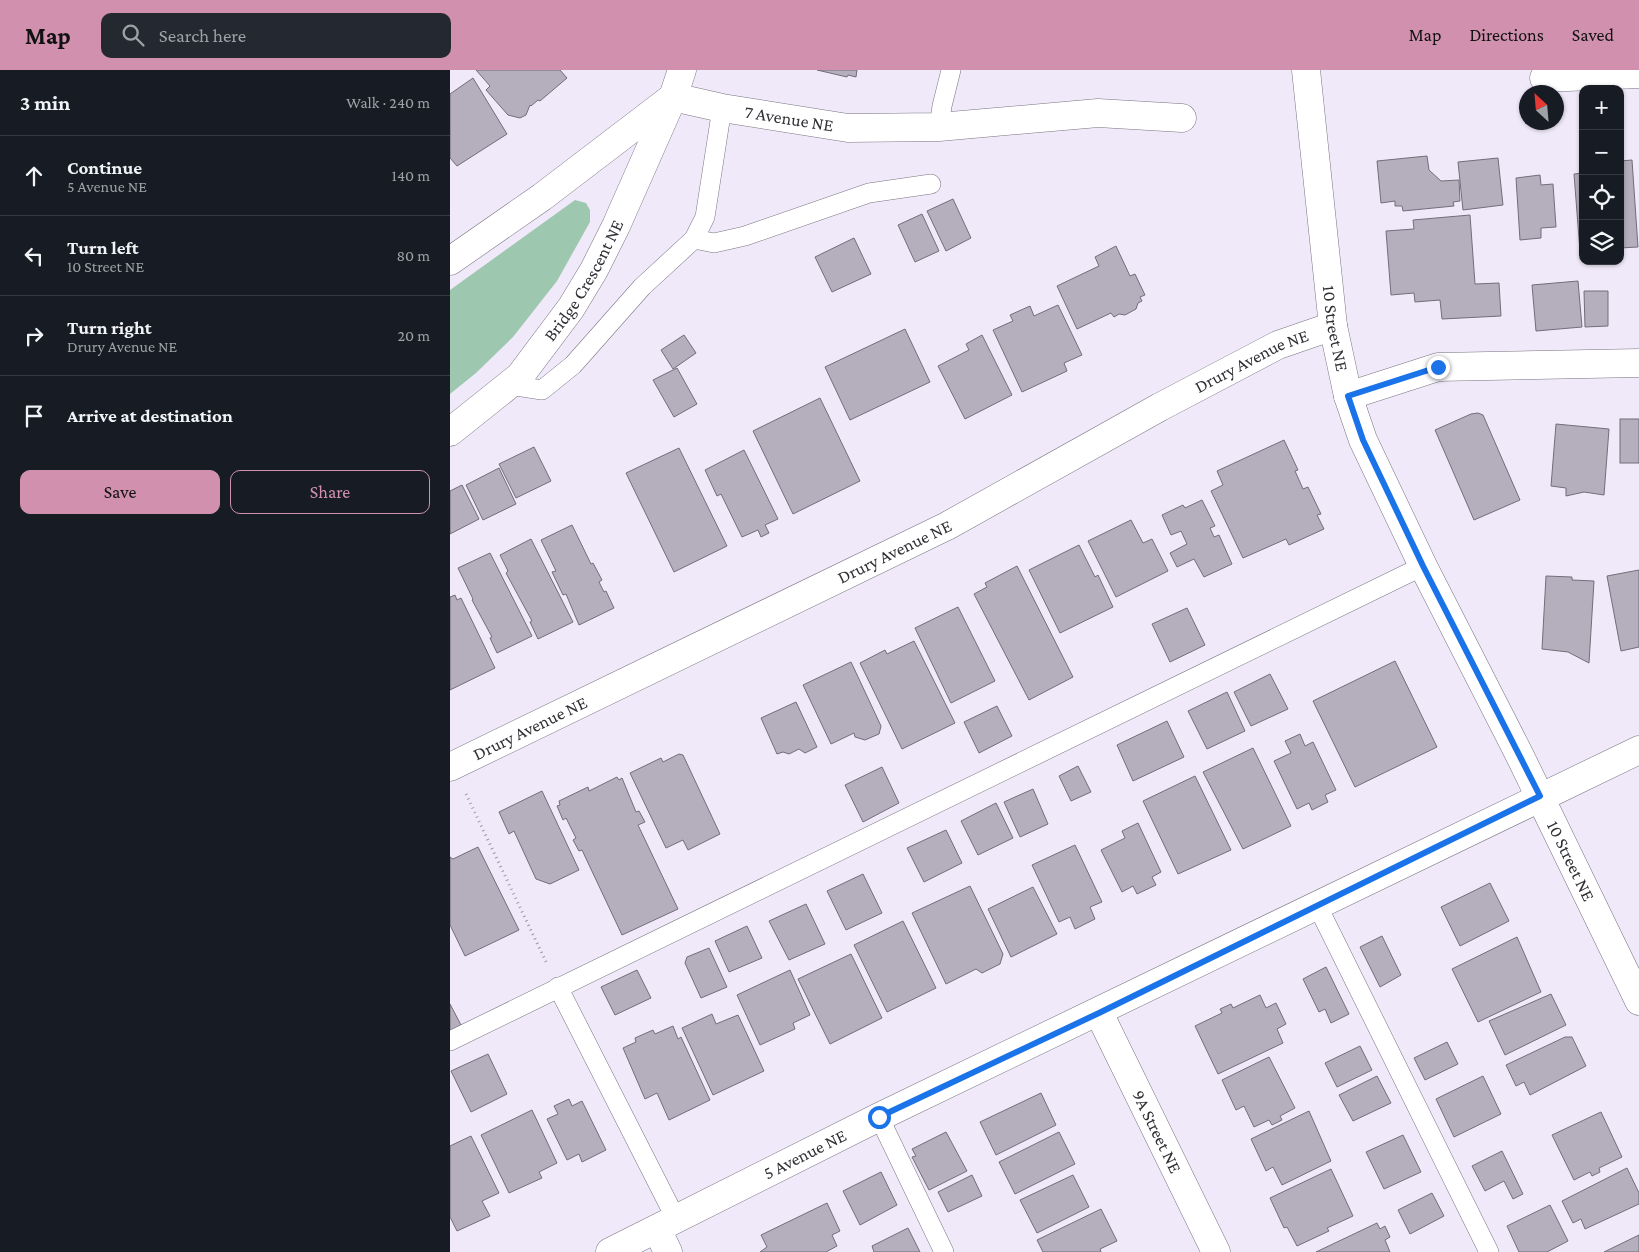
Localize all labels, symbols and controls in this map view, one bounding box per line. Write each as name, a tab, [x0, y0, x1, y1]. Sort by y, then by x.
search box	[101, 13, 451, 58]
icon: search	[119, 21, 147, 49]
text: Map	[25, 22, 71, 49]
text: Search here	[159, 25, 246, 46]
text: Map	[1409, 25, 1441, 45]
text: Directions	[1469, 25, 1544, 45]
text: Saved	[1572, 25, 1614, 45]
north arrow	[1519, 85, 1564, 130]
map controls	[1579, 85, 1624, 265]
button: +	[1579, 85, 1624, 130]
text: 3 min	[20, 91, 70, 115]
text: Walk · 240 m	[346, 94, 430, 111]
street label: 7 Avenue NE	[743, 102, 835, 136]
button: −	[1579, 130, 1624, 175]
text: Continue	[67, 157, 142, 178]
icon: ahead	[20, 162, 48, 190]
text: 140 m	[392, 167, 430, 184]
button: locate	[1579, 175, 1624, 220]
text: 5 Avenue NE	[67, 178, 147, 195]
street label: Bridge Crescent NE	[540, 217, 628, 345]
button: layers	[1579, 220, 1624, 265]
text: Turn left	[67, 237, 139, 258]
icon: left	[20, 242, 48, 270]
text: 80 m	[396, 247, 430, 264]
text: 10 Street NE	[67, 258, 144, 275]
street label: 10 Street NE	[1319, 284, 1352, 373]
text: Turn right	[67, 317, 152, 338]
icon: right	[20, 322, 48, 350]
street label: Drury Avenue NE	[1191, 325, 1311, 397]
text: 20 m	[397, 327, 430, 344]
text: Drury Avenue NE	[67, 338, 177, 355]
route end	[1427, 356, 1450, 379]
icon: arrive	[20, 402, 48, 430]
text: Arrive at destination	[67, 405, 233, 426]
button: Save	[20, 470, 220, 514]
button: Share	[230, 470, 430, 514]
street label: Drury Avenue NE	[834, 515, 955, 588]
street label: Drury Avenue NE	[470, 692, 590, 764]
street label: 10 Street NE	[1543, 818, 1599, 904]
street label: 9A Street NE	[1128, 1087, 1186, 1176]
route start	[868, 1106, 891, 1129]
street label: 5 Avenue NE	[760, 1125, 850, 1183]

